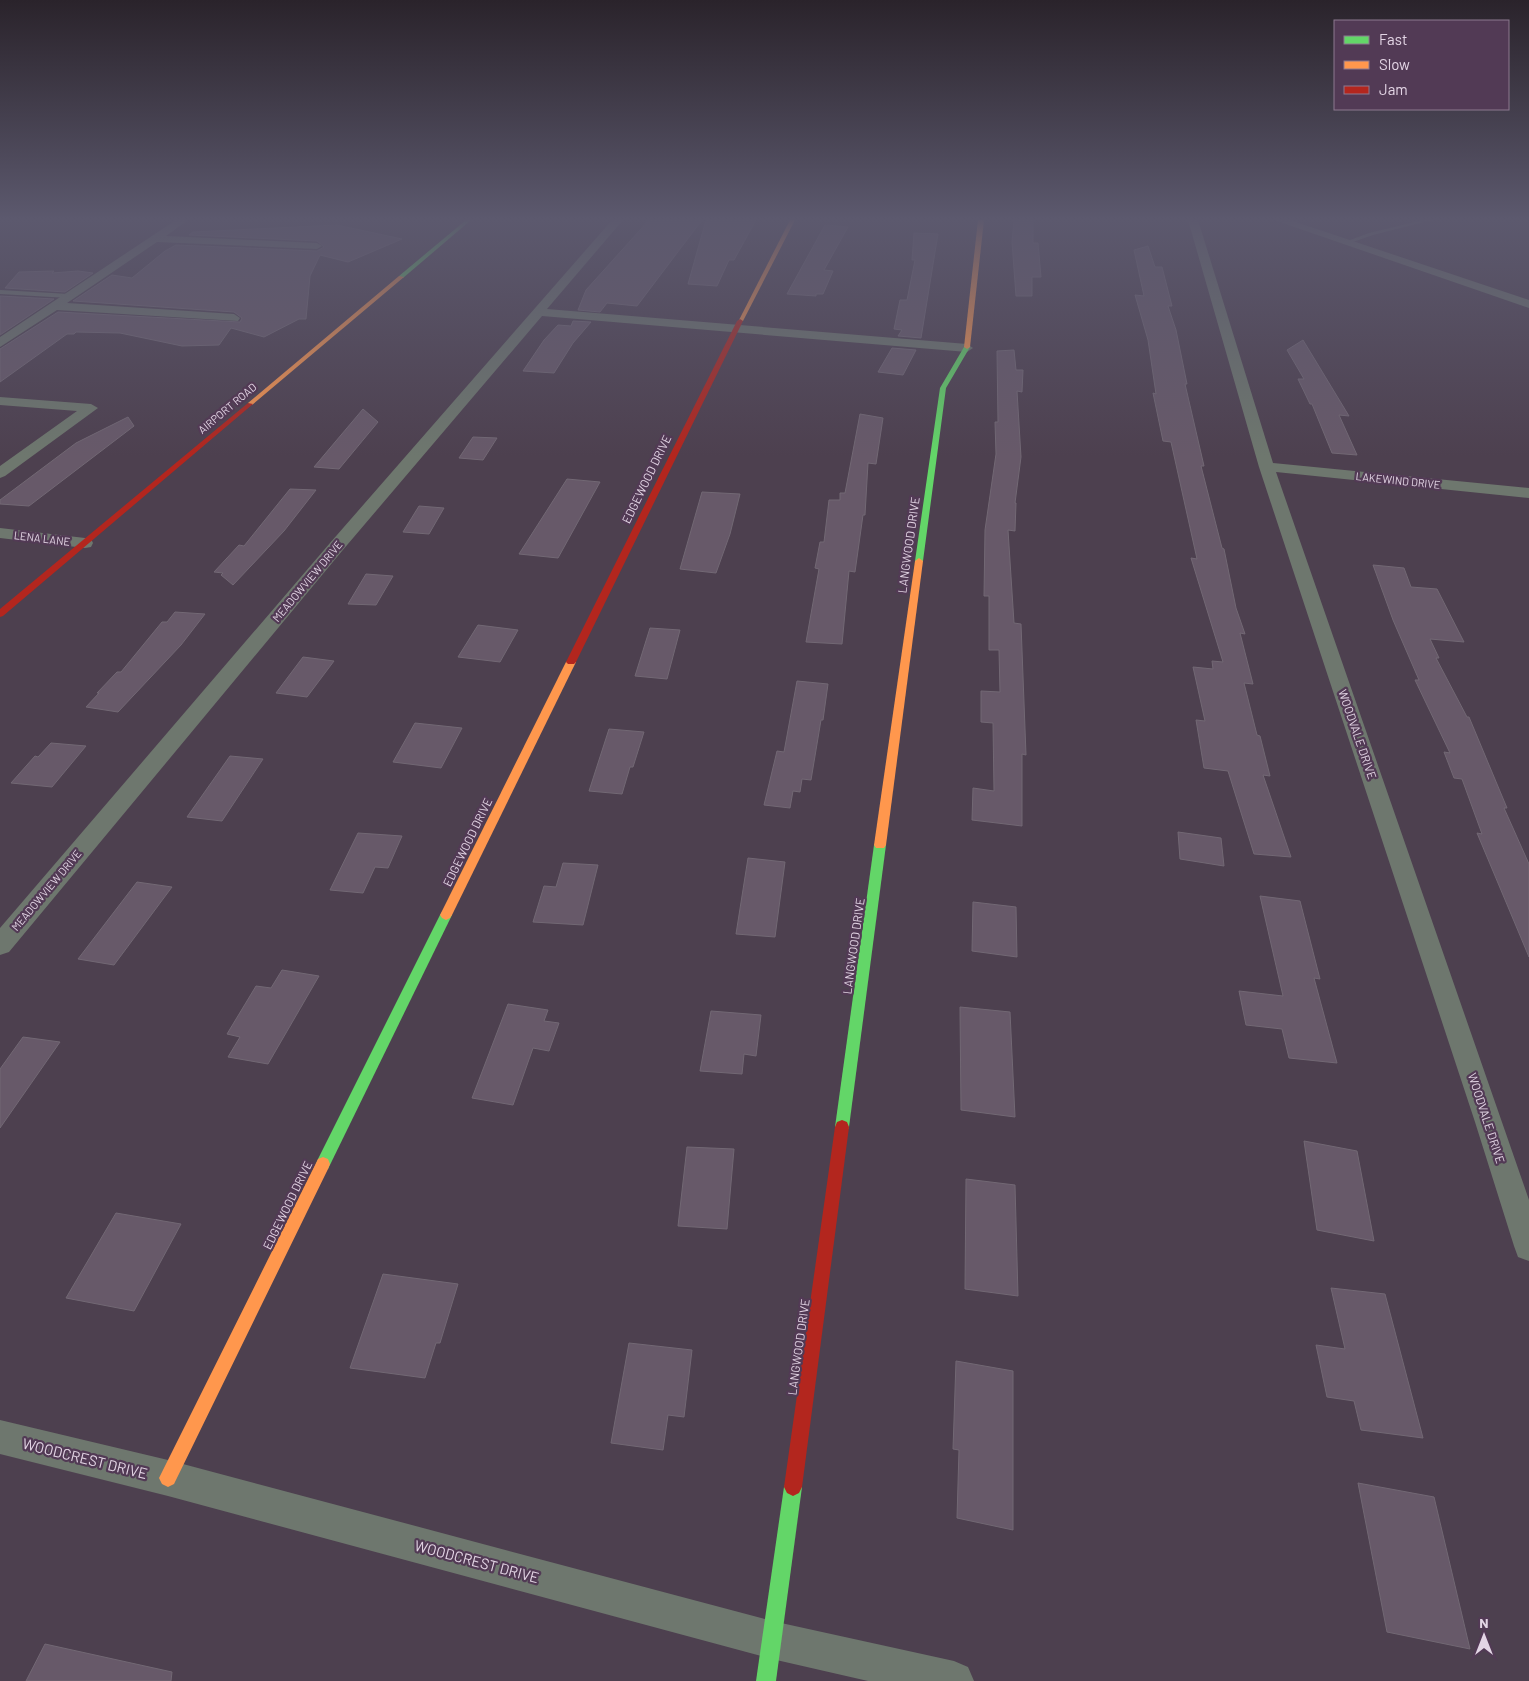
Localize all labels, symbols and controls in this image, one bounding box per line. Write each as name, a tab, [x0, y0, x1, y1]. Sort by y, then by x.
legend	[1334, 20, 1509, 110]
text: Fast	[1379, 30, 1407, 48]
text: Slow	[1379, 55, 1410, 73]
text: Jam	[1379, 80, 1408, 98]
street label: AIRPORT ROAD	[195, 380, 259, 436]
street label: EDGEWOOD DRIVE	[619, 433, 673, 525]
street label: LAKEWIND DRIVE	[1355, 469, 1441, 491]
street label: LANGWOOD DRIVE	[894, 496, 922, 594]
street label: LENA LANE	[13, 528, 71, 548]
street label: MEADOWVIEW DRIVE	[269, 538, 345, 624]
street label: WOODVALE DRIVE	[1336, 687, 1380, 781]
street label: EDGEWOOD DRIVE	[440, 796, 494, 888]
street label: MEADOWVIEW DRIVE	[8, 847, 84, 933]
street label: LANGWOOD DRIVE	[839, 897, 867, 995]
street label: WOODVALE DRIVE	[1466, 1071, 1508, 1165]
street label: EDGEWOOD DRIVE	[260, 1159, 314, 1251]
street label: LANGWOOD DRIVE	[784, 1298, 812, 1396]
street label: WOODCREST DRIVE	[21, 1434, 149, 1482]
street label: WOODCREST DRIVE	[413, 1536, 541, 1586]
north arrow	[1459, 1611, 1509, 1661]
text: N	[1479, 1614, 1489, 1631]

